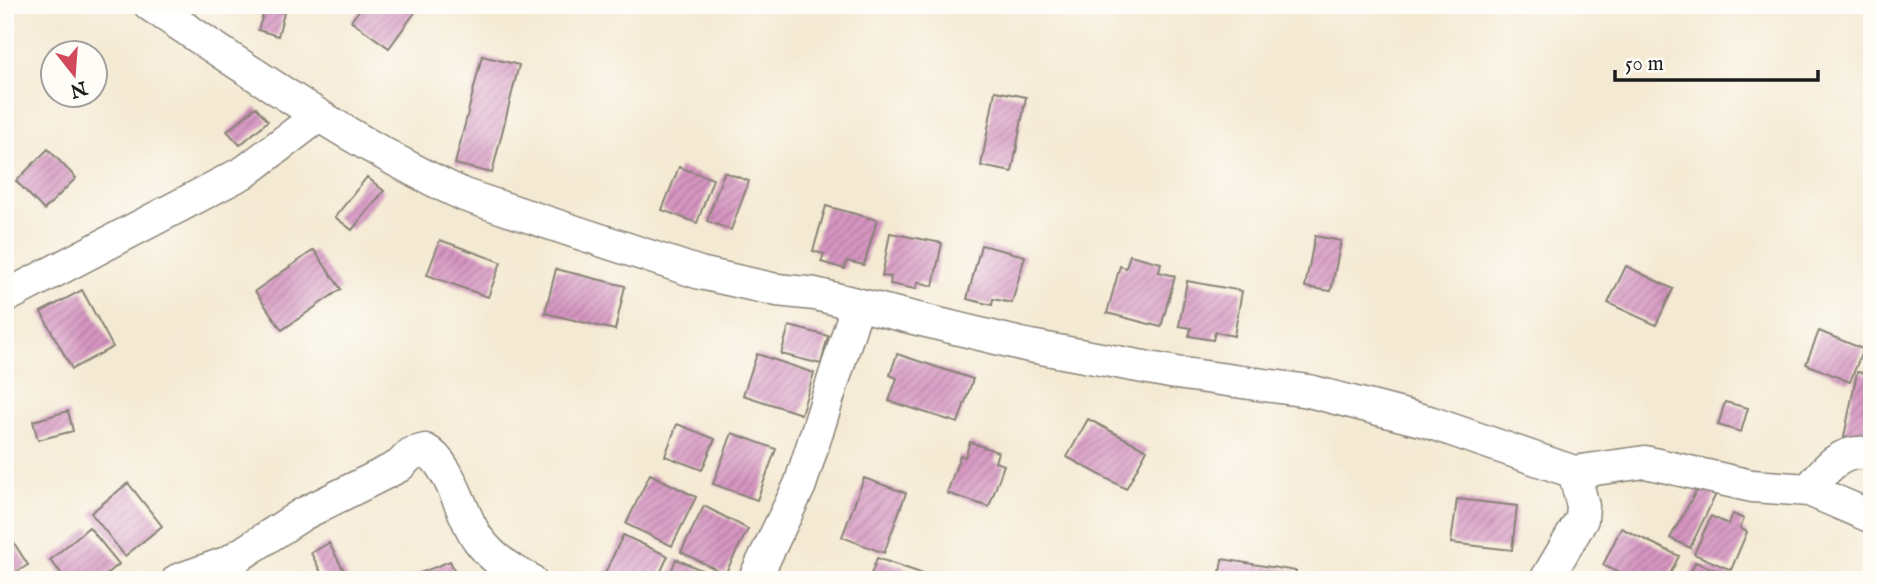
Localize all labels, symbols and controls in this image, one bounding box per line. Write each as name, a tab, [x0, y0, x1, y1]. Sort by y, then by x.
north arrow	[38, 38, 108, 108]
scale bar	[1615, 38, 1818, 82]
text: 50 m	[1625, 51, 1664, 78]
text: N	[66, 74, 91, 102]

